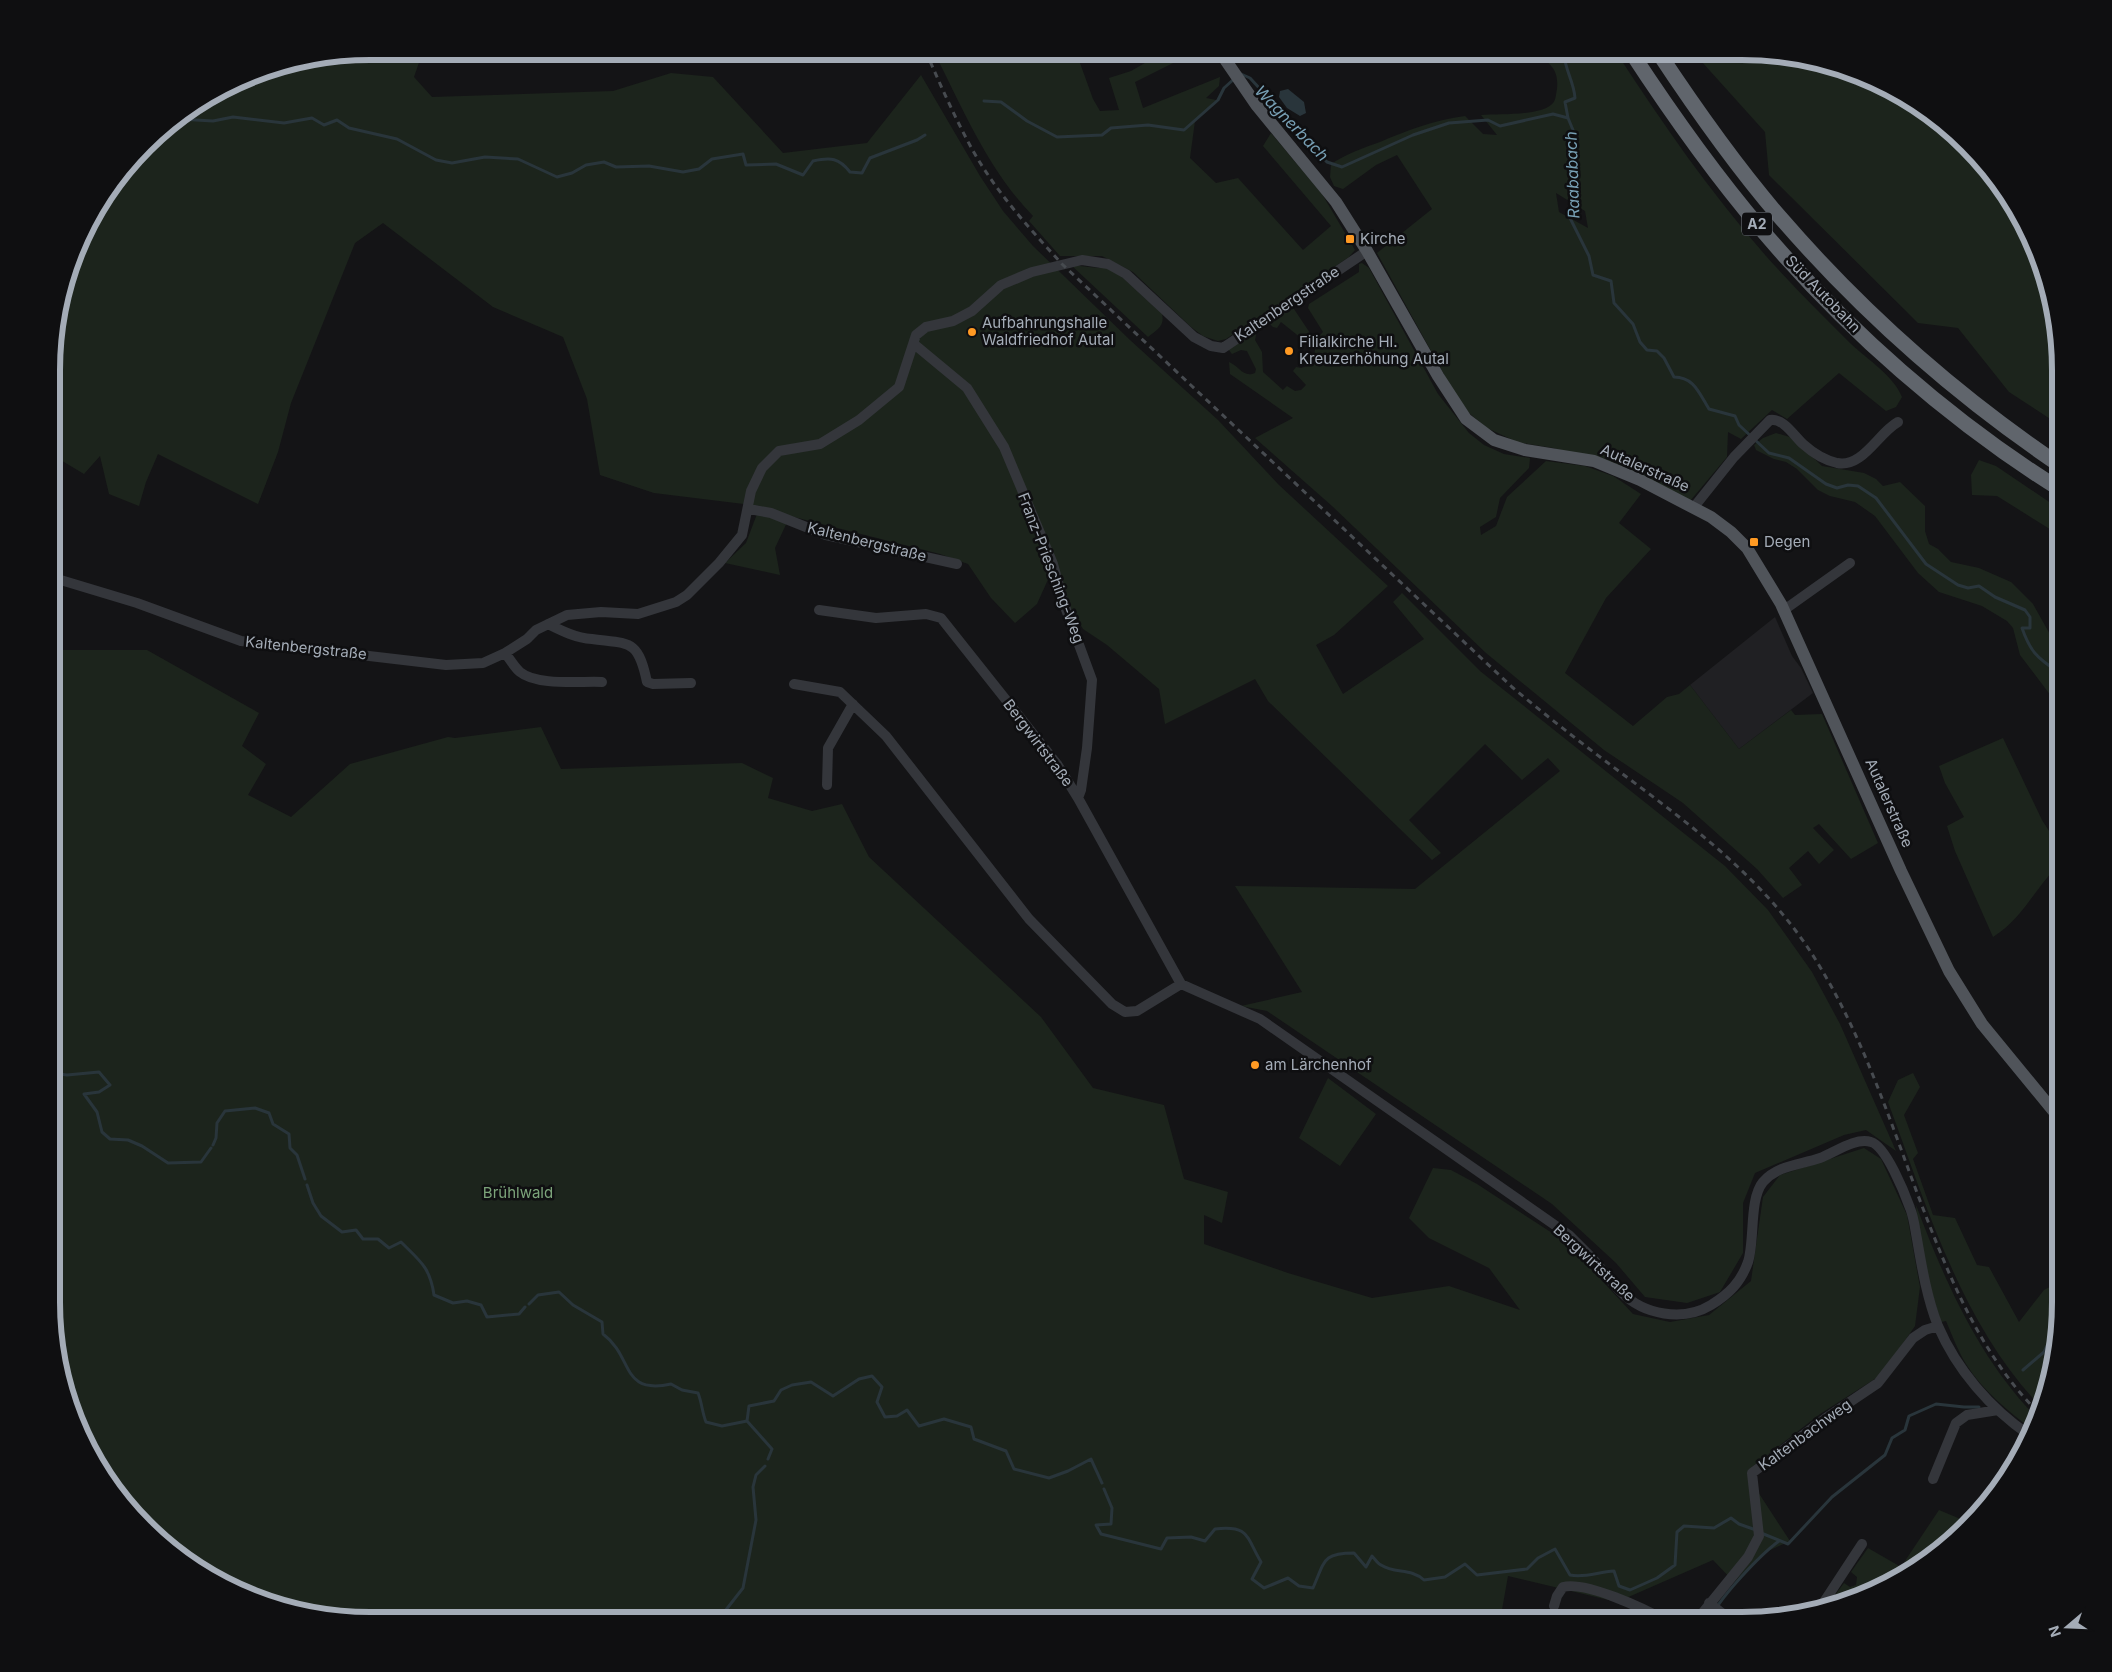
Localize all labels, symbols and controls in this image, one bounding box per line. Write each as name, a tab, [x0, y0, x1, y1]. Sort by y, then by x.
water label: Wagnerbach	[1251, 81, 1333, 165]
water label: Raababach	[1560, 131, 1584, 219]
road number: A2	[1742, 212, 1772, 235]
place label: Kirche	[1360, 229, 1406, 248]
marker: Kirche	[1344, 233, 1356, 245]
street label: Süd Autobahn	[1782, 251, 1865, 336]
street label: Kaltenbergstraße	[1231, 262, 1343, 346]
place label: Aufbahrungshalle Waldfriedhof Autal	[982, 313, 1114, 349]
marker: Aufbahrungshalle Waldfriedhof Autal	[966, 326, 978, 338]
place label: Filialkirche Hl. Kreuzerhöhung Autal	[1299, 332, 1449, 368]
marker: Filialkirche Hl. Kreuzerhöhung Autal	[1283, 345, 1295, 357]
street label: Autalerstraße	[1598, 439, 1693, 496]
street label: Franz-Priesching-Weg	[1014, 490, 1089, 646]
street label: Kaltenbergstraße	[806, 518, 929, 566]
place label: Degen	[1764, 532, 1810, 551]
marker: Degen	[1748, 536, 1760, 548]
street label: Kaltenbergstraße	[244, 632, 368, 663]
street label: Bergwirtstraße	[999, 695, 1077, 790]
street label: Autalerstraße	[1861, 755, 1918, 850]
place label: am Lärchenhof	[1265, 1055, 1372, 1074]
marker: am Lärchenhof	[1249, 1059, 1261, 1071]
park label: Brühlwald	[483, 1183, 553, 1202]
street label: Bergwirtstraße	[1550, 1220, 1639, 1305]
street label: Kaltenbachweg	[1755, 1395, 1855, 1475]
north arrow	[2042, 1602, 2092, 1652]
text: N	[2044, 1624, 2064, 1639]

